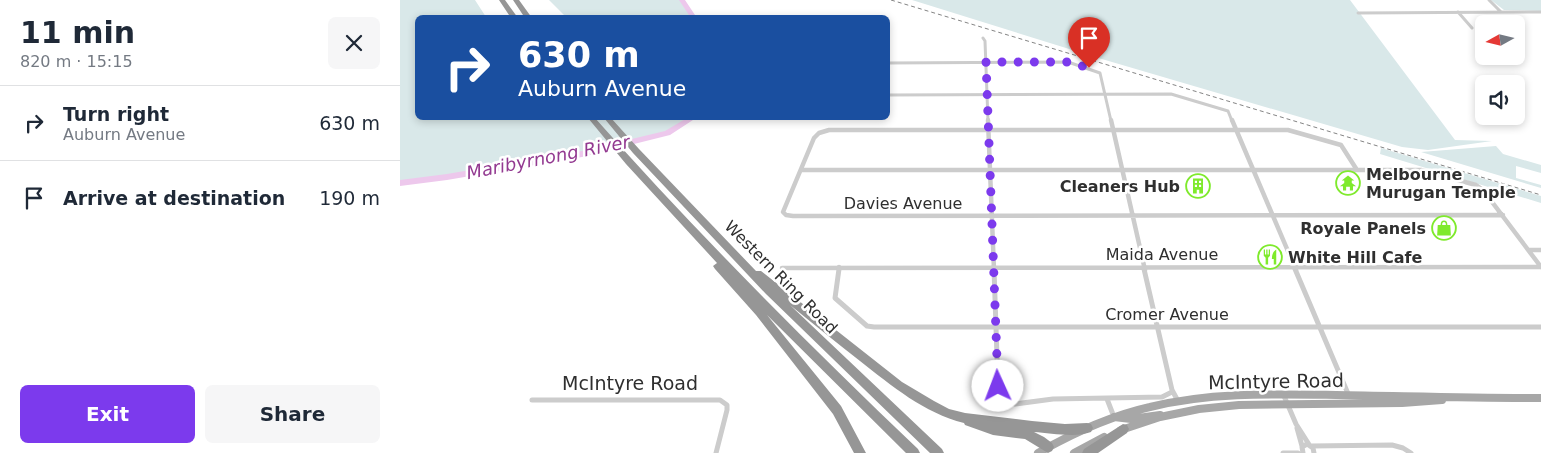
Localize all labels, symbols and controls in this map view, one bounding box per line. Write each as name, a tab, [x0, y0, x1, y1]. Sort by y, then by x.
text: 11 min	[20, 15, 135, 50]
north arrow	[1475, 15, 1525, 65]
map controls	[1475, 15, 1525, 125]
button: close	[328, 17, 380, 69]
pin	[1068, 17, 1110, 68]
icon: arrive	[1075, 24, 1103, 52]
icon: right	[435, 35, 500, 100]
text: 630 m	[518, 35, 640, 75]
text: 820 m · 15:15	[20, 52, 133, 71]
button: sound	[1475, 75, 1525, 125]
text: Auburn Avenue	[518, 76, 686, 101]
text: Turn right	[63, 103, 169, 125]
icon: right	[20, 109, 48, 137]
text: 630 m	[319, 112, 380, 134]
text: Auburn Avenue	[63, 125, 185, 144]
water label: Maribyrnong River	[464, 131, 633, 183]
place label: Melbourne Murugan Temple	[1366, 165, 1516, 202]
temple icon: Melbourne Murugan Temple	[1335, 170, 1361, 196]
building icon: Cleaners Hub	[1185, 173, 1211, 199]
place label: Cleaners Hub	[1060, 177, 1180, 196]
icon: arrive	[20, 184, 48, 212]
text: Arrive at destination	[63, 187, 285, 209]
text: 190 m	[319, 187, 380, 209]
street label: Davies Avenue	[844, 194, 962, 213]
shop icon: Royale Panels	[1431, 215, 1457, 241]
street label: Western Ring Road	[721, 217, 841, 337]
place label: Royale Panels	[1300, 219, 1426, 238]
restaurant icon: White Hill Cafe	[1257, 244, 1283, 270]
street label: Maida Avenue	[1106, 245, 1218, 264]
place label: White Hill Cafe	[1288, 248, 1423, 267]
street label: Cromer Avenue	[1105, 305, 1229, 324]
position arrow	[971, 359, 1023, 411]
street label: McIntyre Road	[1208, 369, 1344, 393]
street label: McIntyre Road	[562, 372, 698, 394]
button: Exit	[20, 385, 195, 443]
button: Share	[205, 385, 380, 443]

